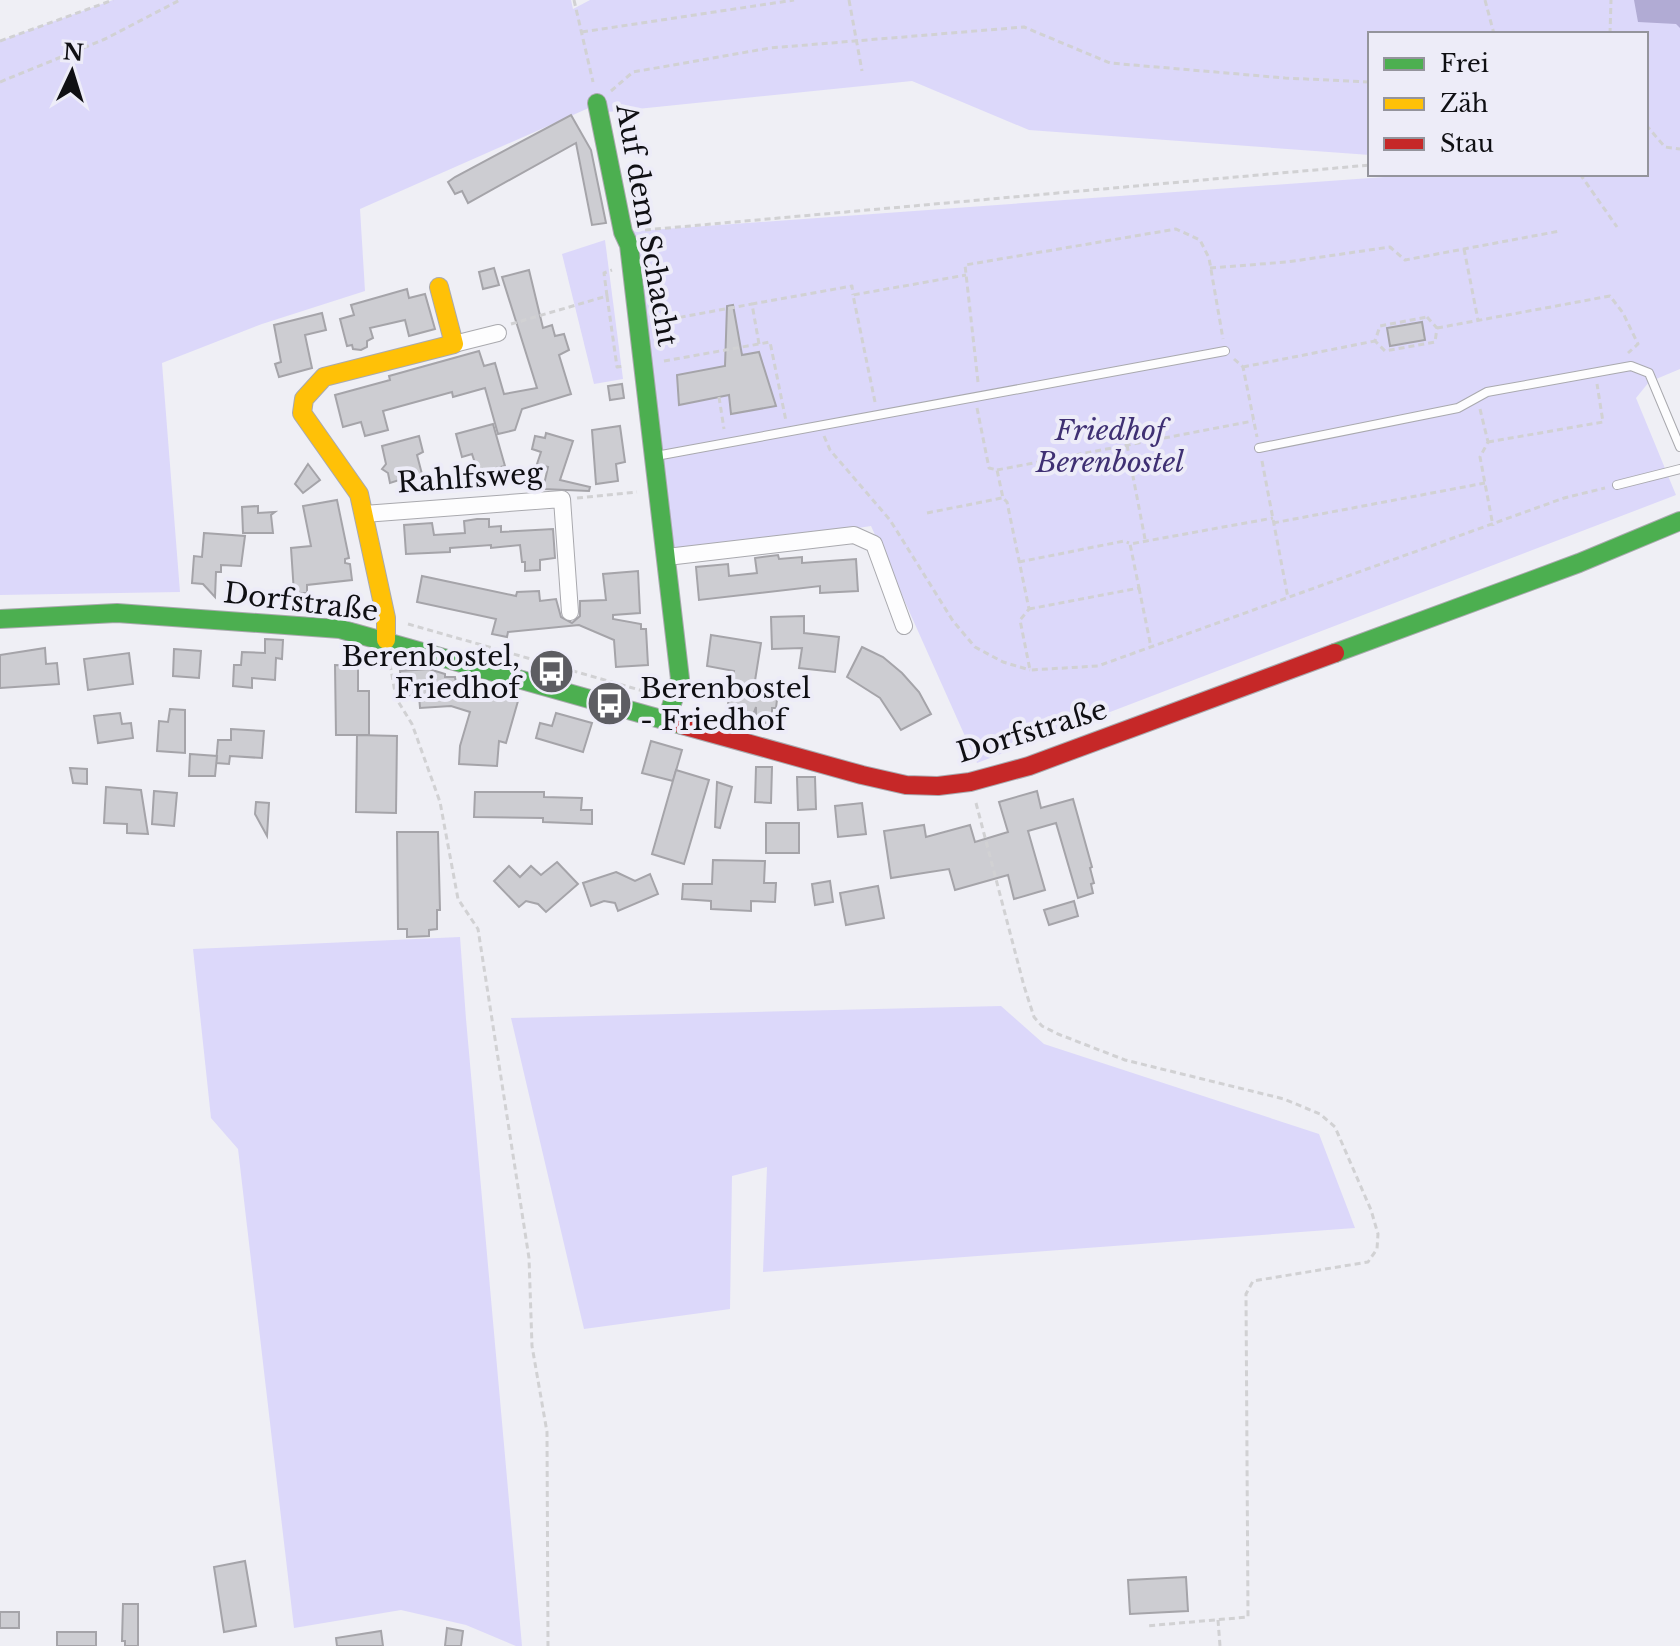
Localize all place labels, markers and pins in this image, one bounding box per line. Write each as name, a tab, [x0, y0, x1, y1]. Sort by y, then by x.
place label: Berenbostel, Friedhof	[341, 639, 523, 706]
bus stop icon: Berenbostel, Friedhof	[527, 648, 575, 696]
place label: Berenbostel - Friedhof	[640, 671, 811, 738]
bus stop icon: Berenbostel - Friedhof	[585, 680, 633, 728]

